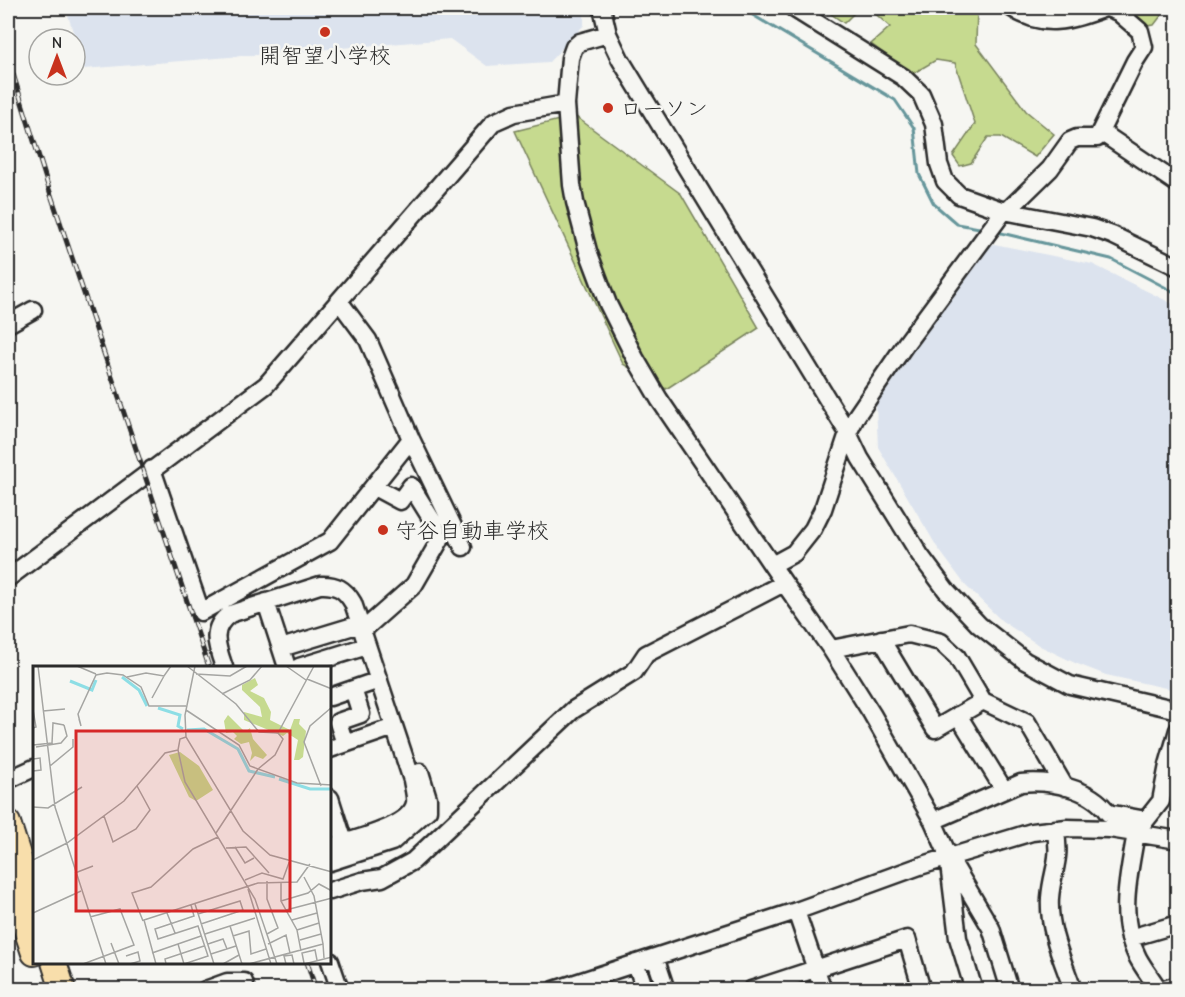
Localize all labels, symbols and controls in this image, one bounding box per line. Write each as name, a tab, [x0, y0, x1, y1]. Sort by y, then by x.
marker: 開智望小学校	[318, 25, 332, 39]
north arrow	[27, 27, 87, 87]
text: N	[52, 34, 62, 52]
place label: 開智望小学校	[259, 43, 391, 69]
place label: ローソン	[620, 96, 708, 122]
marker: ローソン	[601, 101, 615, 115]
place label: 守谷自動車学校	[395, 518, 549, 544]
marker: 守谷自動車学校	[376, 523, 390, 537]
inset map	[33, 666, 332, 964]

